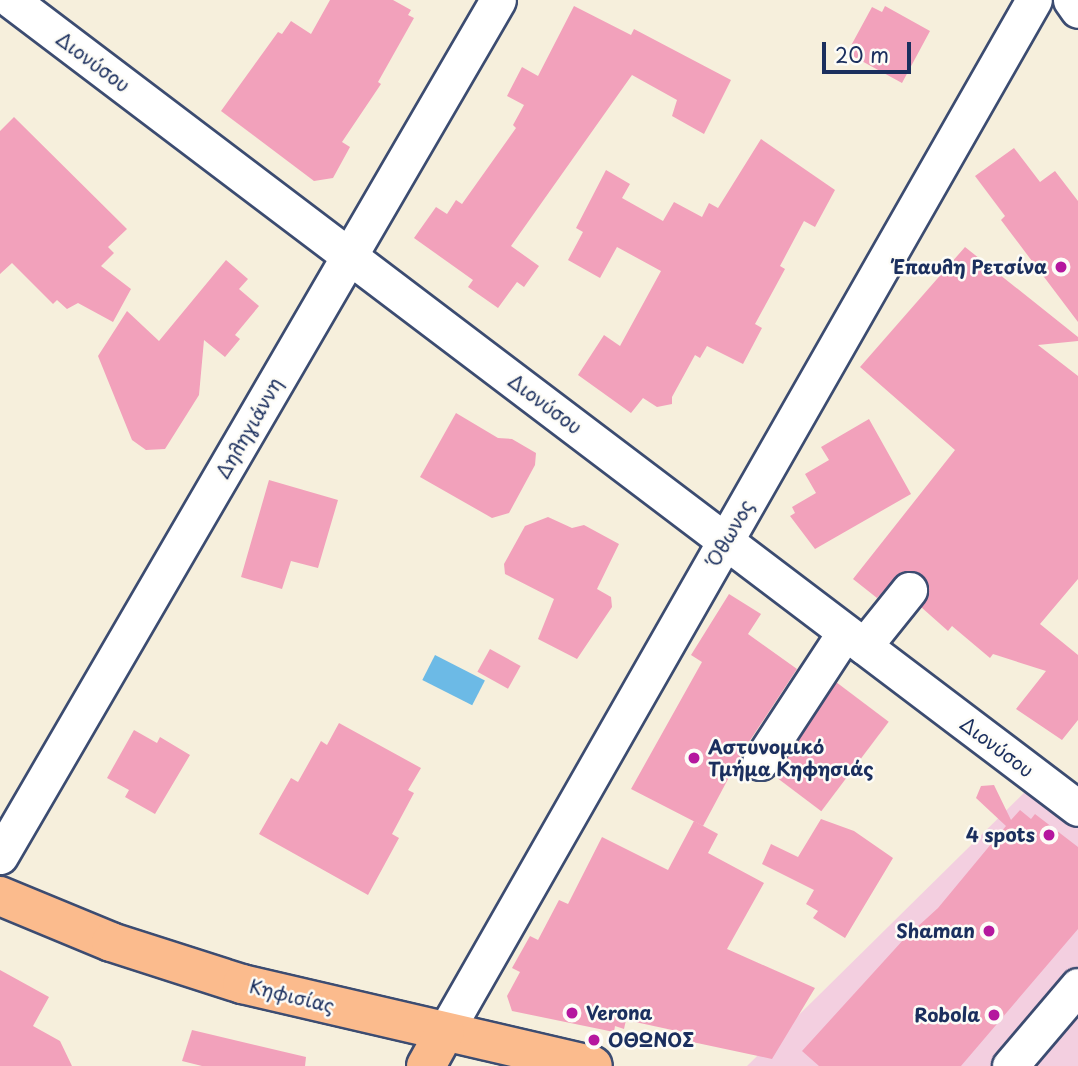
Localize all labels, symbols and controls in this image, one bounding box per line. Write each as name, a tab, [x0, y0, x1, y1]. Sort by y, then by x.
street label: Διονύσου	[52, 27, 134, 97]
scale bar	[826, 28, 915, 72]
text: 20 m	[835, 38, 889, 70]
place label: Έπαυλη Ρετσίνα	[893, 256, 1047, 278]
marker: Έπαυλη Ρετσίνα	[1053, 259, 1069, 275]
street label: Διονύσου	[504, 369, 586, 439]
street label: Δηληγιάννη	[211, 374, 287, 482]
street label: Όθωνος	[702, 496, 758, 570]
street label: Διονύσου	[956, 712, 1038, 782]
place label: Αστυνομικό Τμήμα Κηφησιάς	[708, 736, 875, 780]
marker: Αστυνομικό Τμήμα Κηφησιάς	[686, 750, 702, 766]
place label: 4 spots	[965, 824, 1035, 846]
marker: 4 spots	[1041, 827, 1057, 843]
place label: Shaman	[896, 920, 975, 942]
marker: Shaman	[981, 923, 997, 939]
street label: Κηφισίας	[247, 974, 337, 1018]
place label: Verona	[586, 1002, 652, 1024]
place label: Robola	[914, 1004, 980, 1026]
marker: Verona	[564, 1005, 580, 1021]
marker: Robola	[986, 1007, 1002, 1023]
place label: ΟΘΩΝΟΣ	[608, 1029, 694, 1051]
marker: ΟΘΩΝΟΣ	[586, 1032, 602, 1048]

